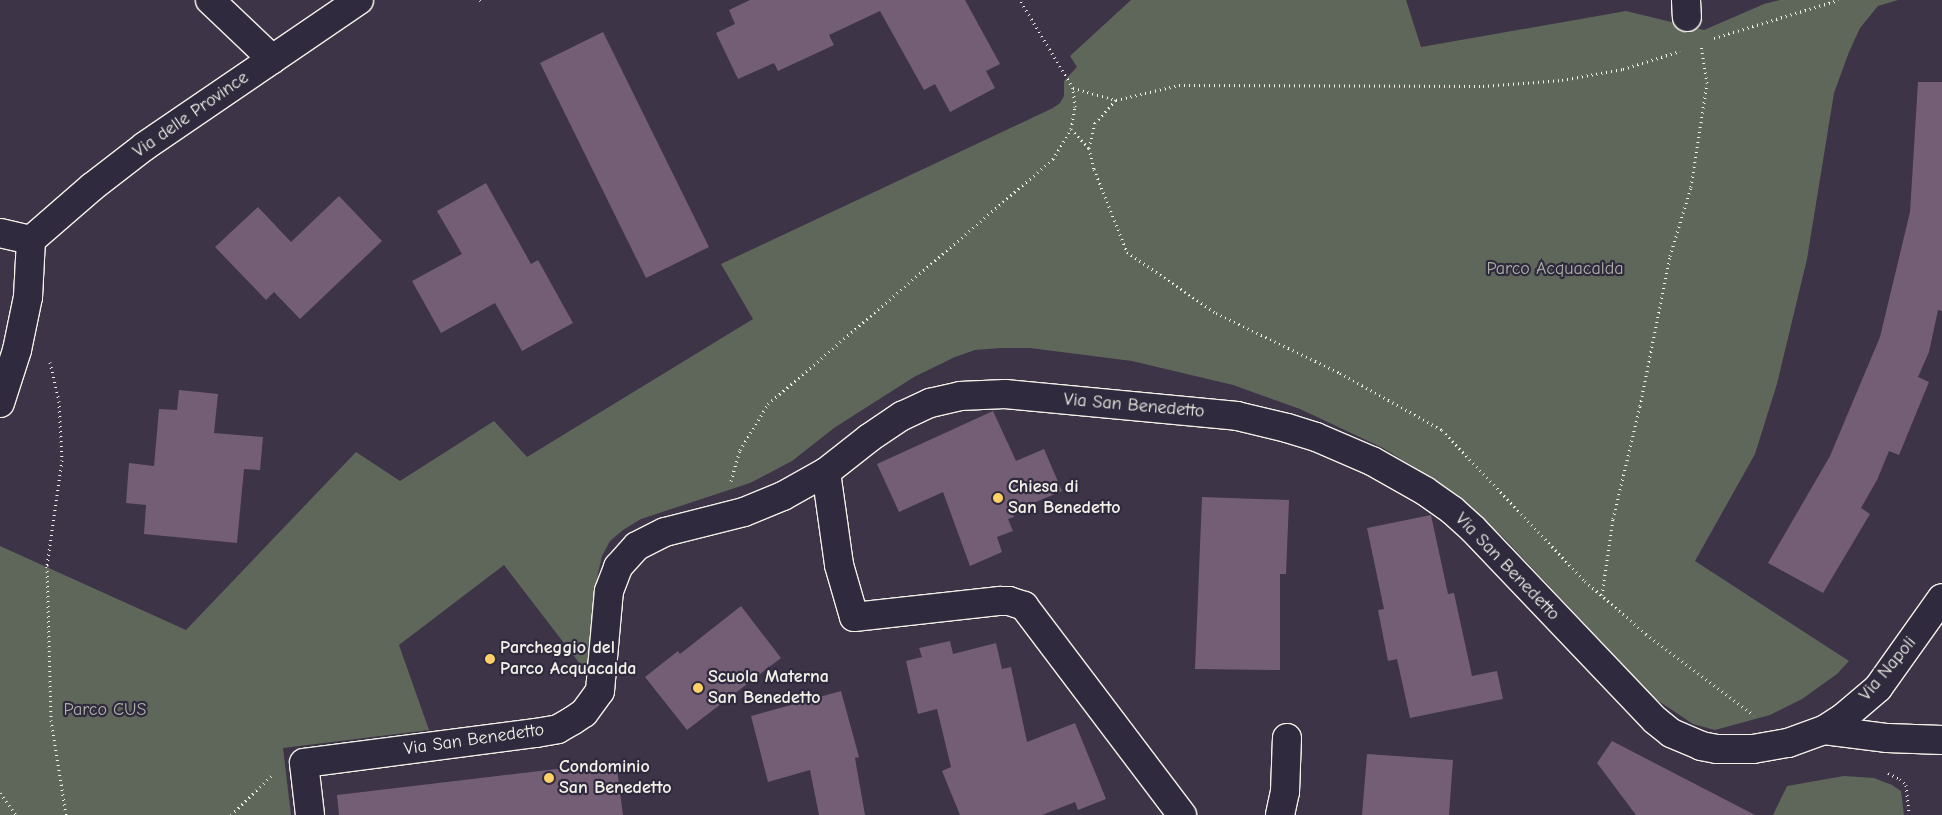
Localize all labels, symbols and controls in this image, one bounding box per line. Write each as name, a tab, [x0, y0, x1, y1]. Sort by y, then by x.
street label: Via delle Province	[129, 67, 253, 163]
park label: Parco Acquacalda	[1486, 258, 1624, 280]
street label: Via San Benedetto	[1063, 389, 1205, 423]
place label: Chiesa di San Benedetto	[1008, 477, 1121, 520]
marker: Chiesa di San Benedetto	[992, 492, 1004, 504]
street label: Via San Benedetto	[1450, 509, 1564, 625]
street label: Via Napoli	[1855, 632, 1921, 706]
place label: Parcheggio del Parco Acquacalda	[500, 638, 636, 681]
marker: Parcheggio del Parco Acquacalda	[484, 653, 496, 665]
place label: Scuola Materna San Benedetto	[708, 667, 829, 710]
marker: Scuola Materna San Benedetto	[692, 682, 704, 694]
park label: Parco CUS	[64, 699, 146, 721]
street label: Via San Benedetto	[403, 719, 545, 761]
place label: Condominio San Benedetto	[559, 757, 672, 800]
marker: Condominio San Benedetto	[543, 772, 555, 784]

